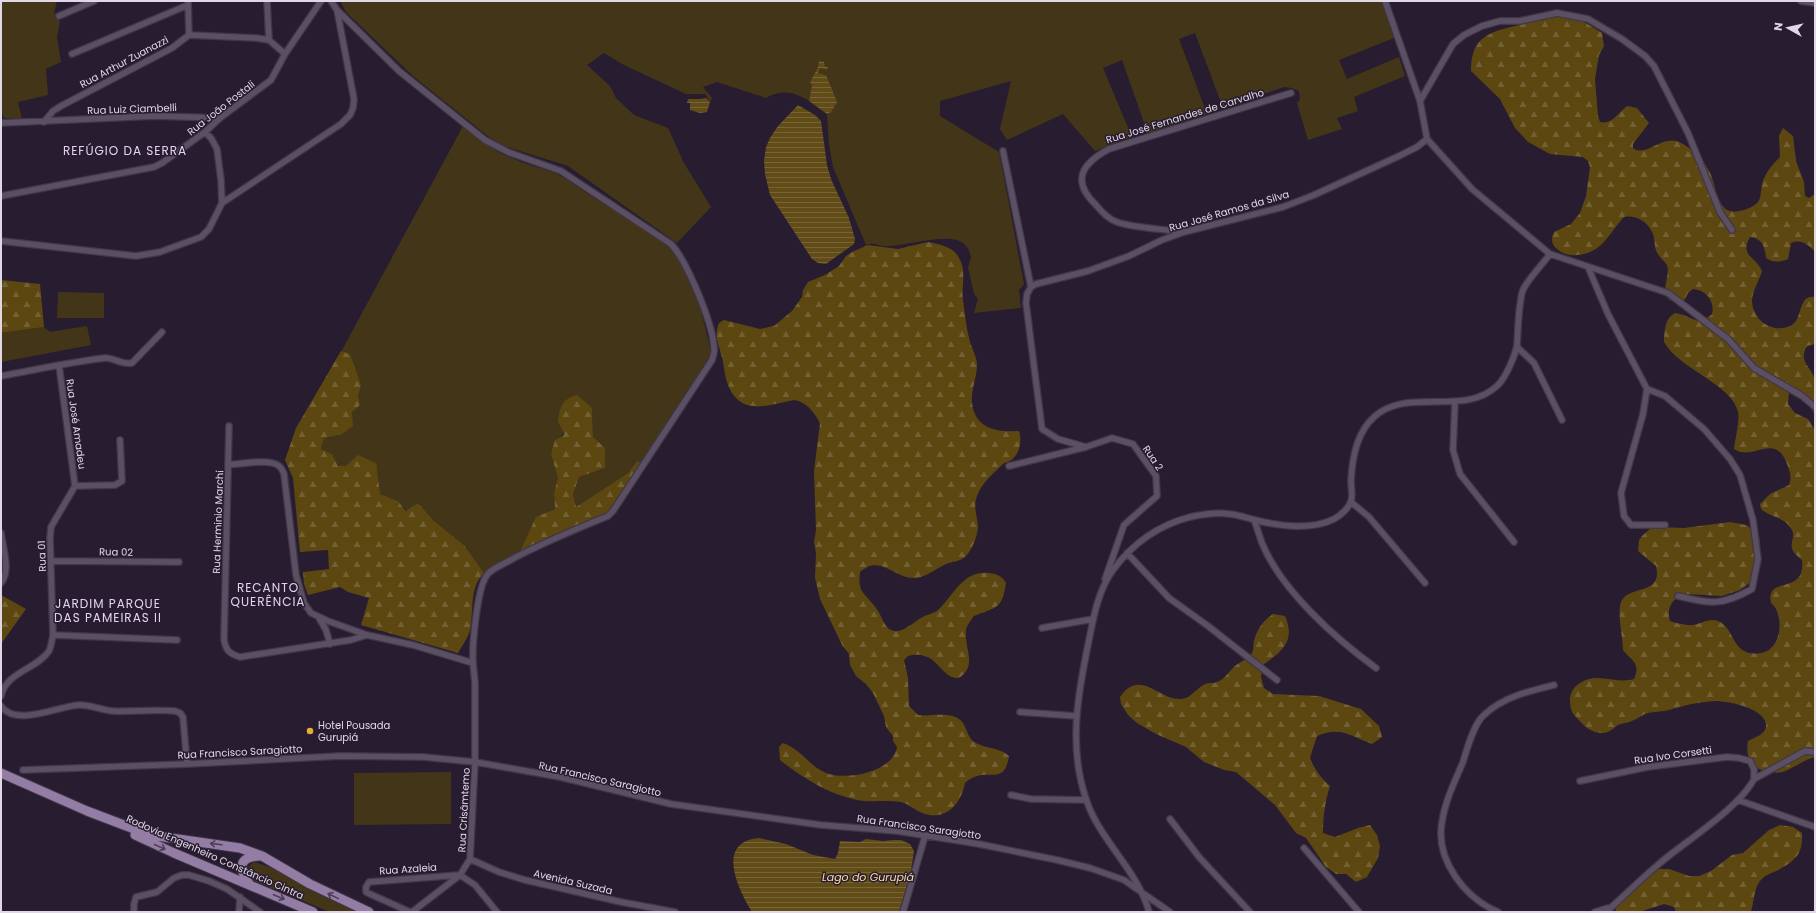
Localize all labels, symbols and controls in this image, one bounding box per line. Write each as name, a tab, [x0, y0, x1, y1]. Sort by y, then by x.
north arrow	[1768, 8, 1808, 48]
text: N	[1770, 21, 1787, 32]
street label: Rua Arthur Zuanazzi	[77, 32, 171, 92]
street label: Rua João Postali	[184, 77, 258, 139]
street label: Rua José Fernandes de Carvalho	[1104, 85, 1266, 147]
street label: Rua Luiz Ciambelli	[87, 100, 177, 118]
district label: REFÚGIO DA SERRA	[63, 142, 187, 159]
street label: Rua José Ramos da Silva	[1167, 187, 1291, 235]
street label: Rua José Amadeu	[62, 378, 90, 470]
street label: Rua 2	[1139, 442, 1167, 474]
street label: Rua Herminio Marchi	[209, 470, 227, 574]
street label: Rua 01	[34, 540, 50, 572]
street label: Rua 02	[99, 544, 133, 560]
district label: RECANTO QUERÊNCIA	[231, 579, 305, 610]
district label: JARDIM PARQUE DAS PAMEIRAS II	[54, 595, 162, 626]
place label: Hotel Pousada Gurupiá	[318, 718, 390, 745]
marker: Hotel Pousada Gurupiá	[305, 726, 315, 736]
street label: Rua Francisco Saragiotto	[177, 741, 303, 763]
street label: Rua Ivo Corsetti	[1633, 742, 1713, 768]
street label: Rua Francisco Saragiotto	[537, 758, 663, 800]
street label: Rua Crisâmtemo	[454, 767, 474, 853]
street label: Rodovia Engenheiro Constâncio Cintra	[124, 811, 306, 903]
street label: Rua Francisco Saragiotto	[856, 811, 982, 843]
one-way arrow	[209, 840, 222, 848]
one-way arrow	[154, 843, 166, 851]
street label: Rua Azaleia	[379, 860, 437, 878]
street label: Avenida Suzada	[532, 866, 614, 898]
water label: Lago do Gurupiá	[822, 869, 915, 885]
one-way arrow	[328, 892, 340, 899]
one-way arrow	[273, 894, 285, 902]

